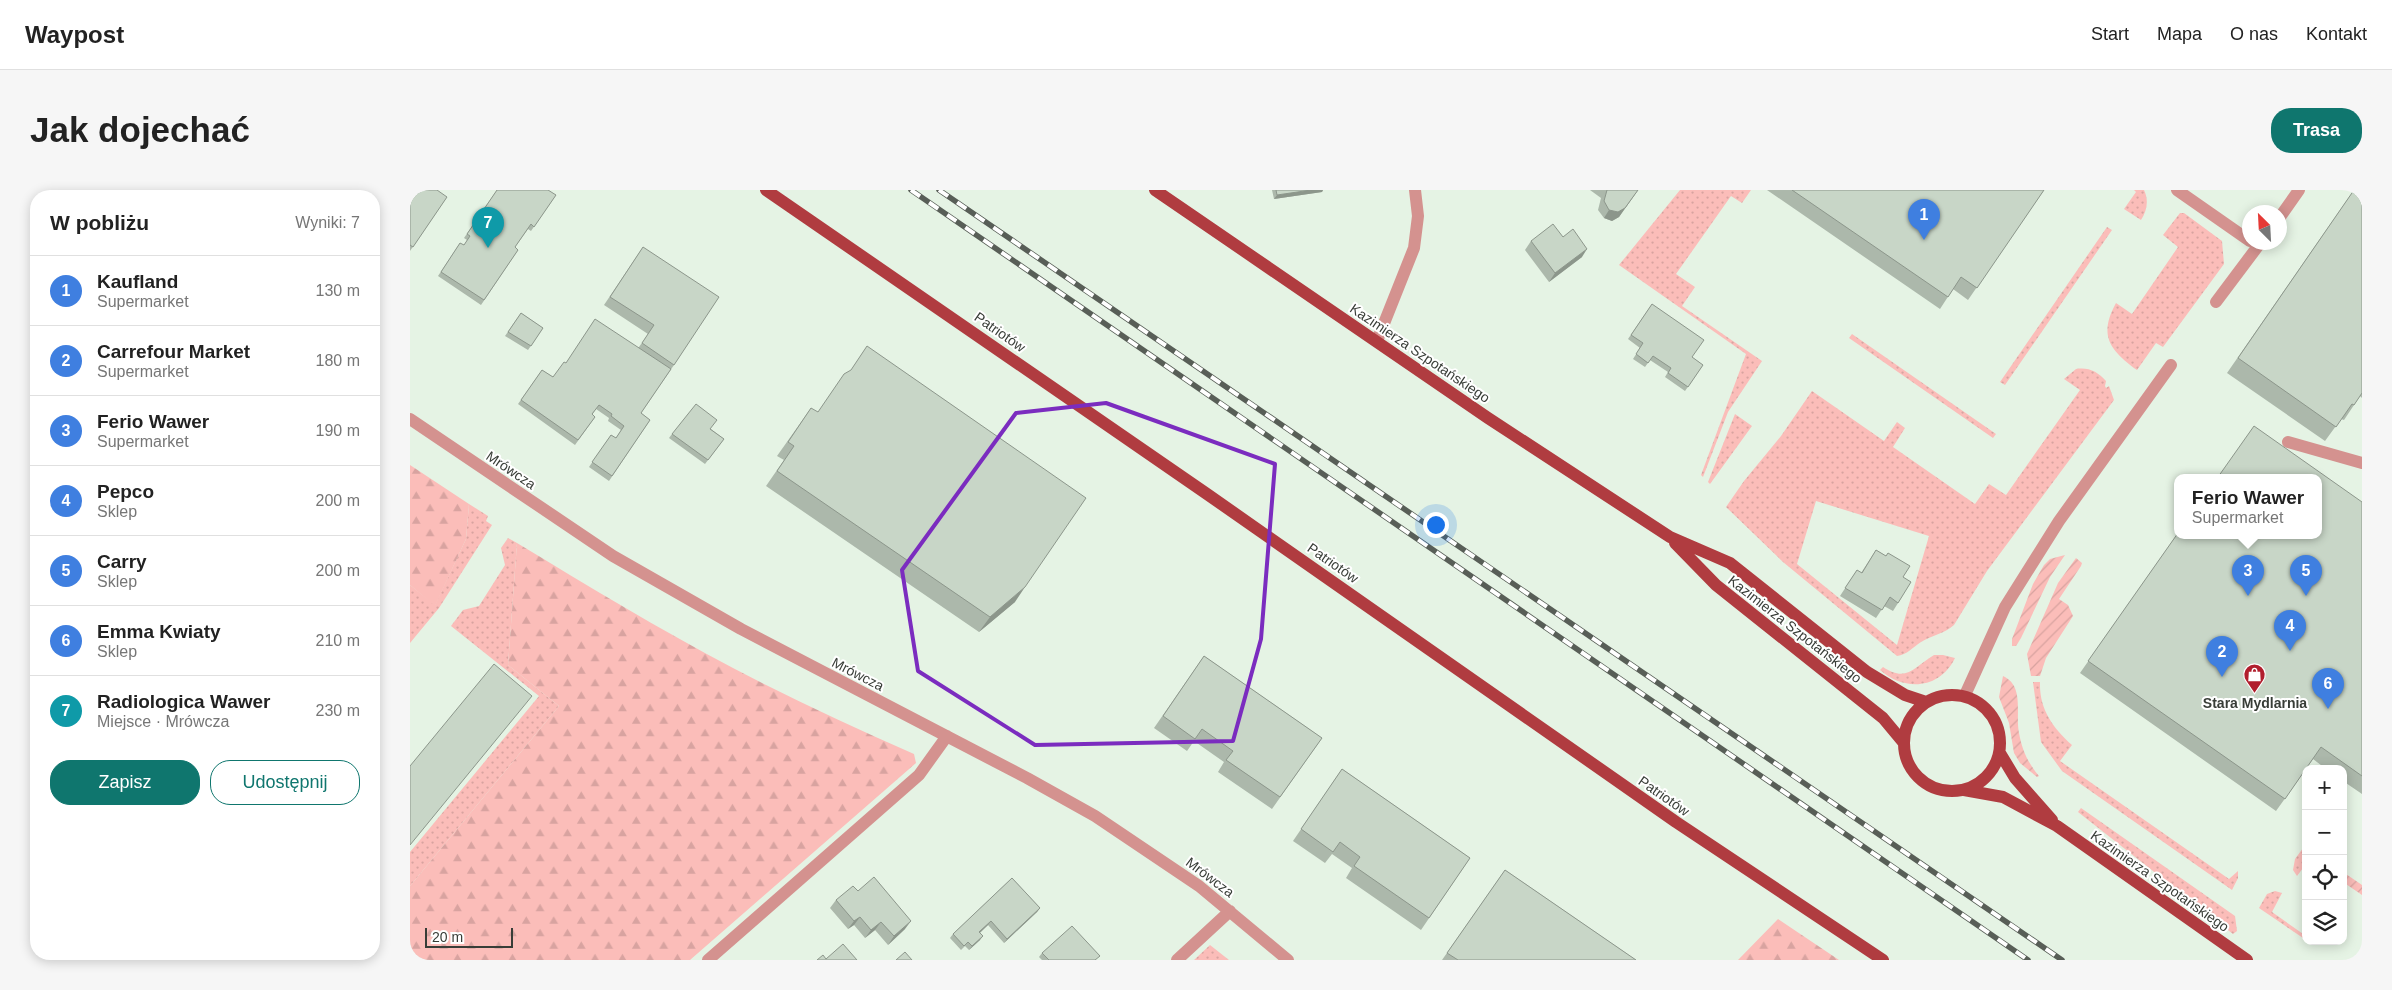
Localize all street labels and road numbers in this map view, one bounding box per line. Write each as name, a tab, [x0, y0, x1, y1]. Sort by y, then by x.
street label: Kazimierza Szpotańskiego	[1347, 300, 1493, 406]
street label: Patriotów	[972, 309, 1029, 356]
street label: Mrówcza	[483, 448, 539, 492]
street label: Patriotów	[1305, 540, 1362, 587]
street label: Kazimierza Szpotańskiego	[1725, 572, 1865, 686]
street label: Mrówcza	[829, 654, 887, 694]
street label: Patriotów	[1636, 773, 1693, 820]
street label: Kazimierza Szpotańskiego	[2088, 827, 2232, 935]
street label: Mrówcza	[1183, 854, 1237, 900]

